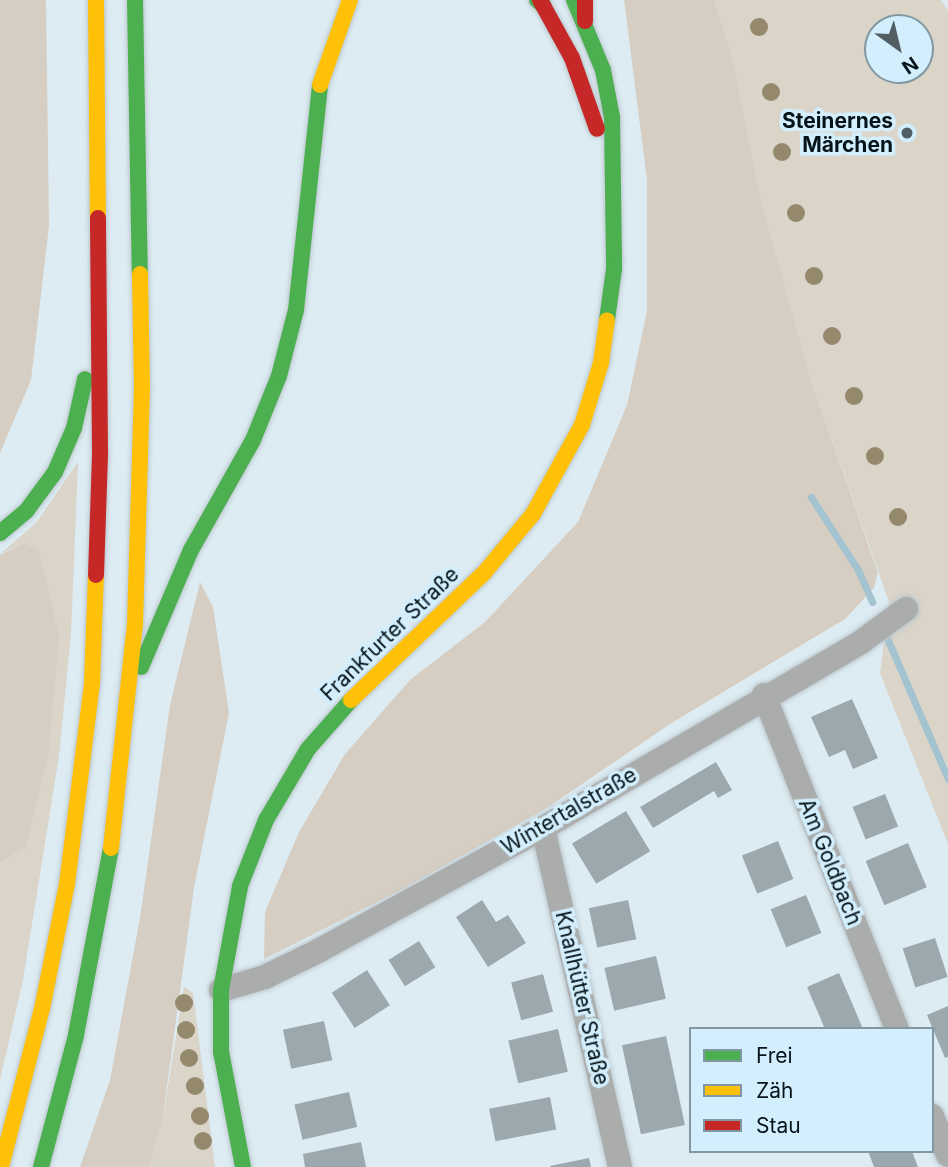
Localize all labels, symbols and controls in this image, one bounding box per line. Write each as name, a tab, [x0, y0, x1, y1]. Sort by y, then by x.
north arrow	[864, 14, 934, 84]
text: N	[897, 52, 922, 79]
place label: Steinernes Märchen	[782, 108, 893, 158]
marker: Steinernes Märchen	[899, 125, 915, 141]
street label: Frankfurter Straße	[316, 562, 464, 706]
street label: Wintertalstraße	[497, 762, 641, 860]
street label: Am Goldbach	[793, 795, 867, 929]
street label: Knallhütter Straße	[550, 909, 614, 1087]
legend	[689, 1027, 934, 1153]
text: Frei	[756, 1043, 793, 1068]
text: Zäh	[756, 1078, 793, 1103]
text: Stau	[756, 1113, 801, 1138]

